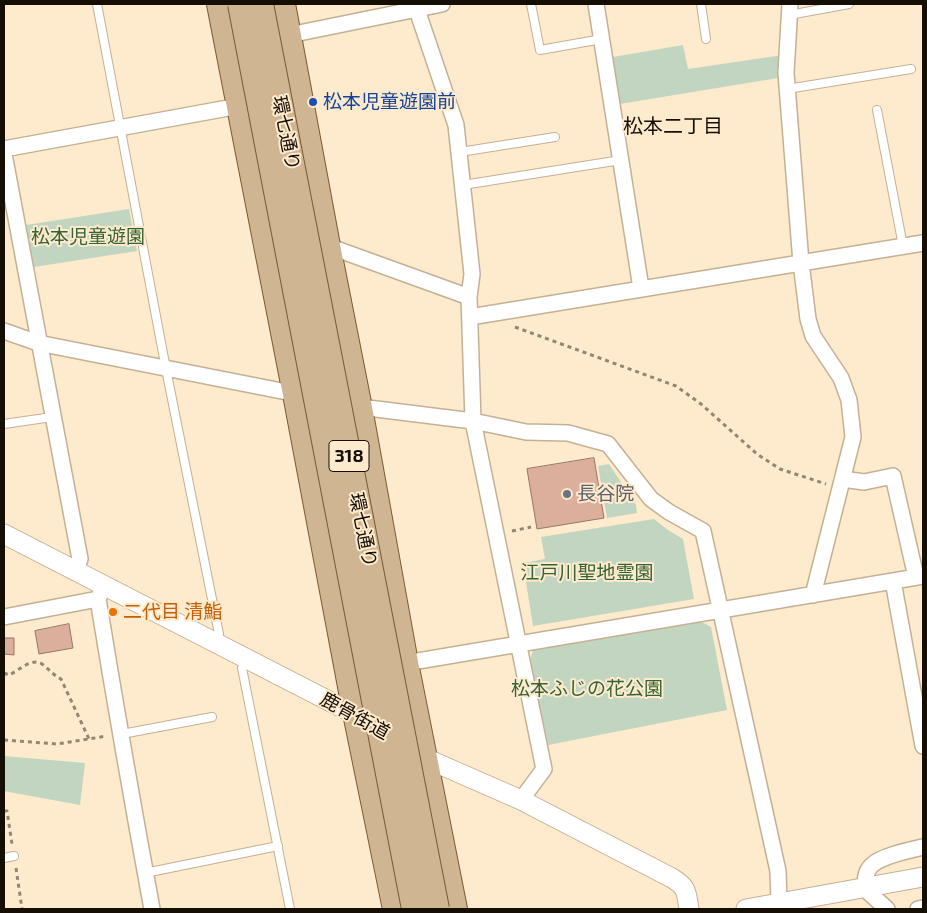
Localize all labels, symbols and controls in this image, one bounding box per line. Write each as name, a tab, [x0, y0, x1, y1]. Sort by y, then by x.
place label: 松本児童遊園前	[323, 91, 456, 113]
street label: 環七通り	[268, 94, 304, 172]
marker: 松本児童遊園前	[307, 96, 319, 108]
district label: 松本二丁目	[623, 114, 723, 138]
park label: 松本児童遊園	[31, 226, 145, 248]
road number: 318	[329, 441, 369, 472]
place label: 長谷院	[577, 483, 634, 505]
marker: 長谷院	[561, 488, 573, 500]
street label: 環七通り	[345, 491, 381, 569]
park label: 江戸川聖地霊園	[521, 562, 653, 584]
place label: 二代目 清鮨	[123, 601, 222, 623]
marker: 二代目 清鮨	[107, 606, 119, 618]
park label: 松本ふじの花公園	[511, 678, 663, 700]
street label: 鹿骨街道	[316, 688, 394, 744]

